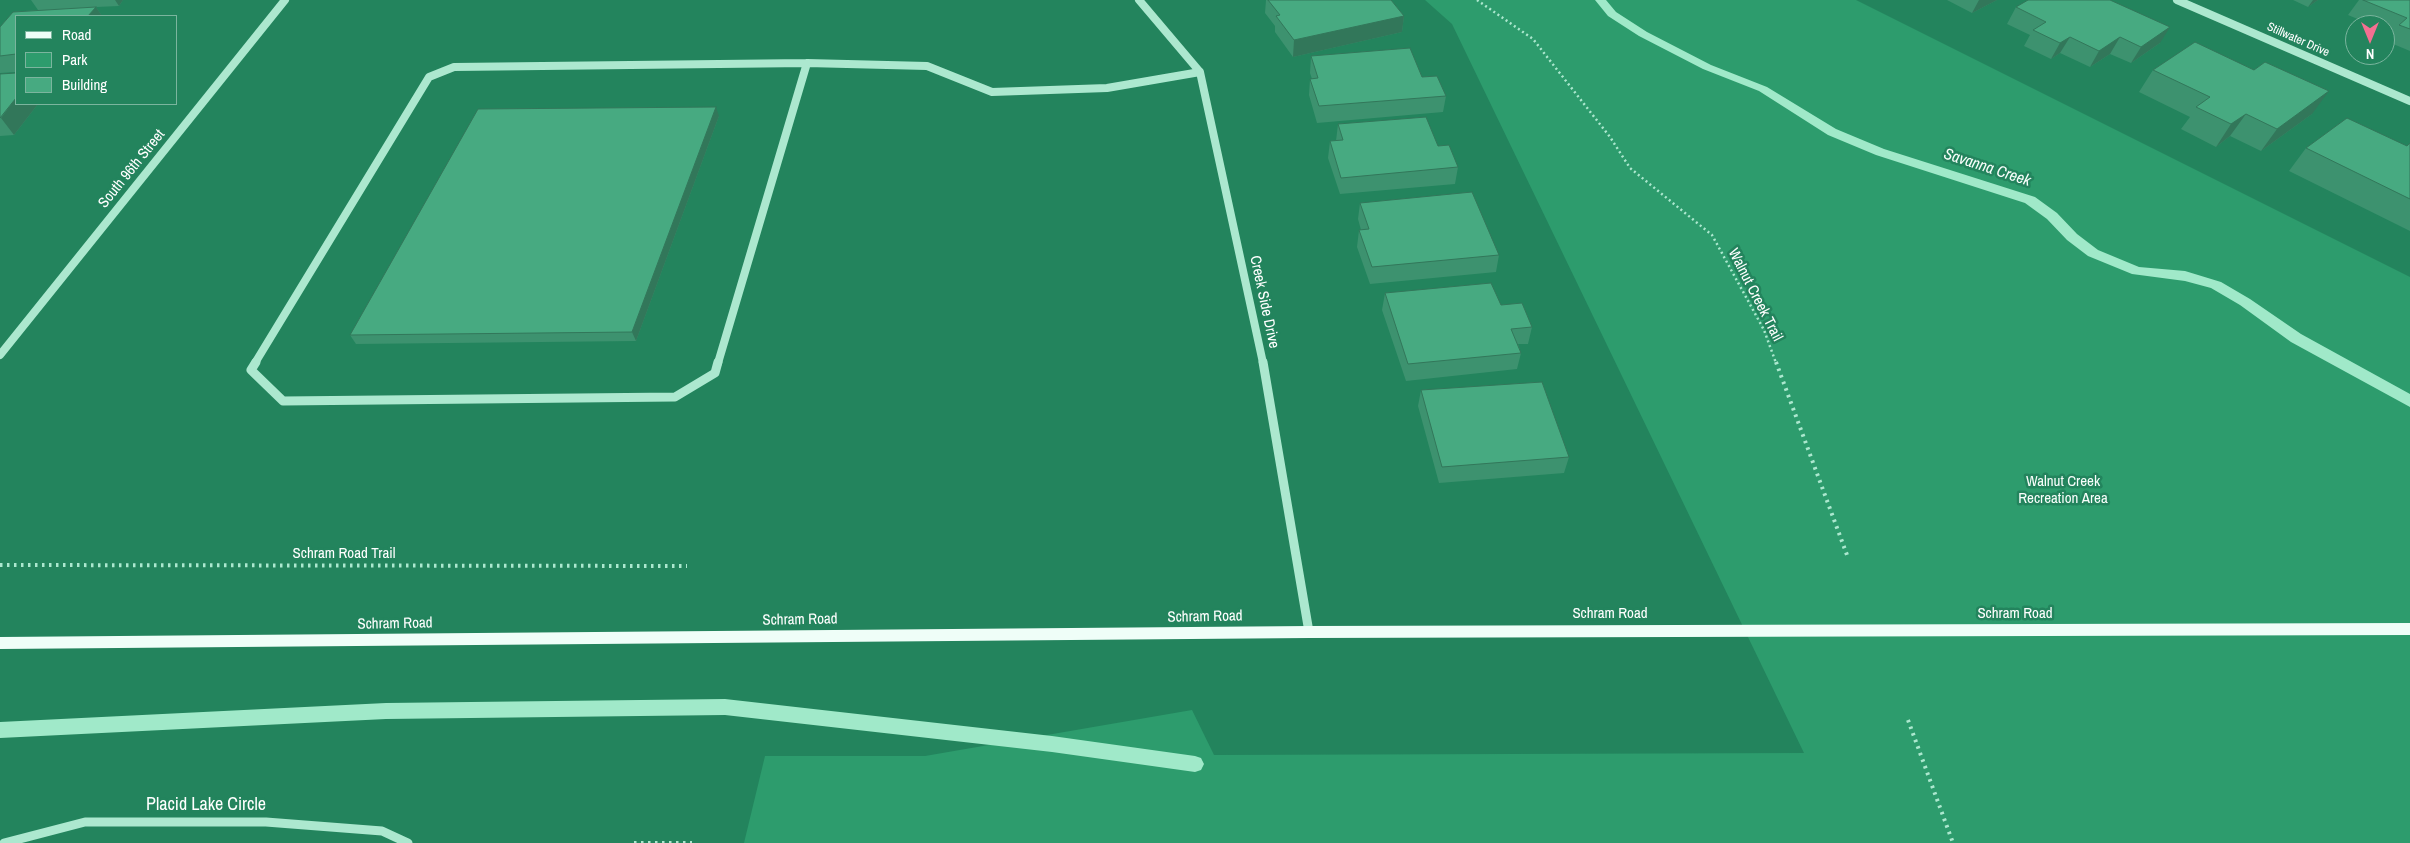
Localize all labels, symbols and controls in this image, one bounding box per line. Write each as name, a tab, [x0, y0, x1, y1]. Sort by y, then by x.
legend	[15, 15, 178, 105]
north arrow	[2345, 15, 2395, 65]
street label: Stillwater Drive	[2265, 20, 2331, 60]
text: Road	[62, 24, 91, 45]
text: N	[2366, 45, 2374, 63]
text: Park	[62, 49, 87, 70]
text: Building	[62, 74, 107, 95]
street label: South 96th Street	[95, 126, 169, 212]
water label: Savanna Creek	[1941, 145, 2033, 191]
street label: Walnut Creek Trail	[1724, 246, 1786, 344]
street label: Creek Side Drive	[1245, 254, 1283, 350]
park label: Walnut Creek Recreation Area	[2018, 473, 2108, 508]
street label: Schram Road Trail	[293, 545, 395, 563]
street label: Schram Road	[1572, 605, 1648, 623]
street label: Schram Road	[1977, 605, 2053, 623]
street label: Schram Road	[1167, 607, 1243, 627]
street label: Schram Road	[762, 610, 838, 630]
street label: Schram Road	[357, 614, 433, 634]
street label: Placid Lake Circle	[146, 794, 266, 816]

